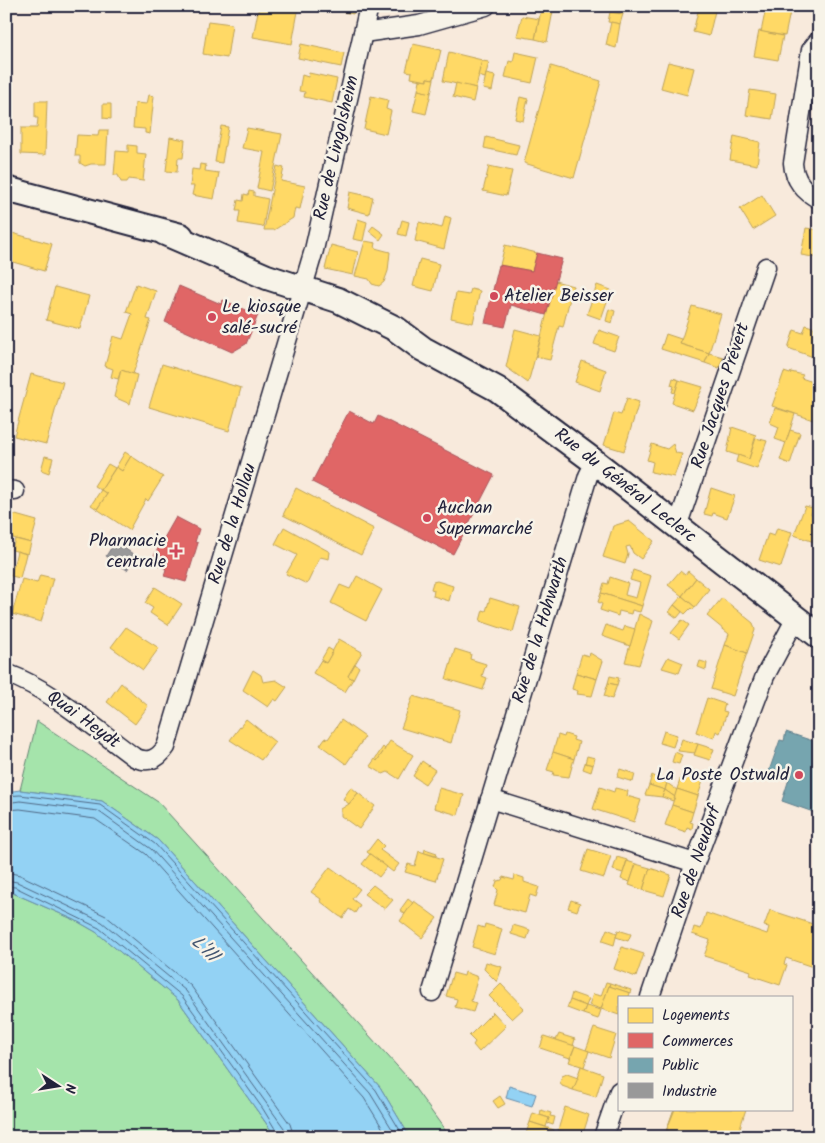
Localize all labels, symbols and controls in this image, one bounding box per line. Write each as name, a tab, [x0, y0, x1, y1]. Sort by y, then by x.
street label: Rue de Lingolsheim	[306, 73, 368, 223]
place label: Atelier Beisser	[504, 282, 614, 311]
marker: Atelier Beisser	[488, 290, 500, 302]
place label: Le kiosque salé-sucré	[222, 293, 301, 343]
marker: Le kiosque salé-sucré	[206, 311, 218, 323]
street label: Rue Jacques Prévert	[684, 318, 759, 473]
street label: Rue du Général Leclerc	[547, 421, 703, 551]
street label: Rue de la Hollau	[201, 460, 265, 588]
place label: Auchan Supermarché	[437, 494, 533, 544]
marker: Auchan Supermarché	[421, 512, 433, 524]
place label: Pharmacie centrale	[89, 527, 166, 577]
marker: Pharmacie centrale	[170, 545, 182, 557]
street label: Rue de la Hohwarth	[505, 553, 577, 707]
street label: Quai Heydt	[40, 683, 127, 757]
place label: La Poste Ostwald	[656, 761, 790, 790]
marker: La Poste Ostwald	[793, 769, 805, 781]
street label: Rue de Neudorf	[664, 800, 731, 922]
water label: L'Ill	[183, 928, 227, 972]
legend	[618, 996, 792, 1110]
text: Logements	[662, 1004, 730, 1028]
text: Commerces	[662, 1030, 734, 1054]
text: Public	[662, 1054, 699, 1078]
north arrow	[32, 1060, 82, 1110]
text: Industrie	[662, 1080, 717, 1104]
text: N	[58, 1082, 81, 1095]

